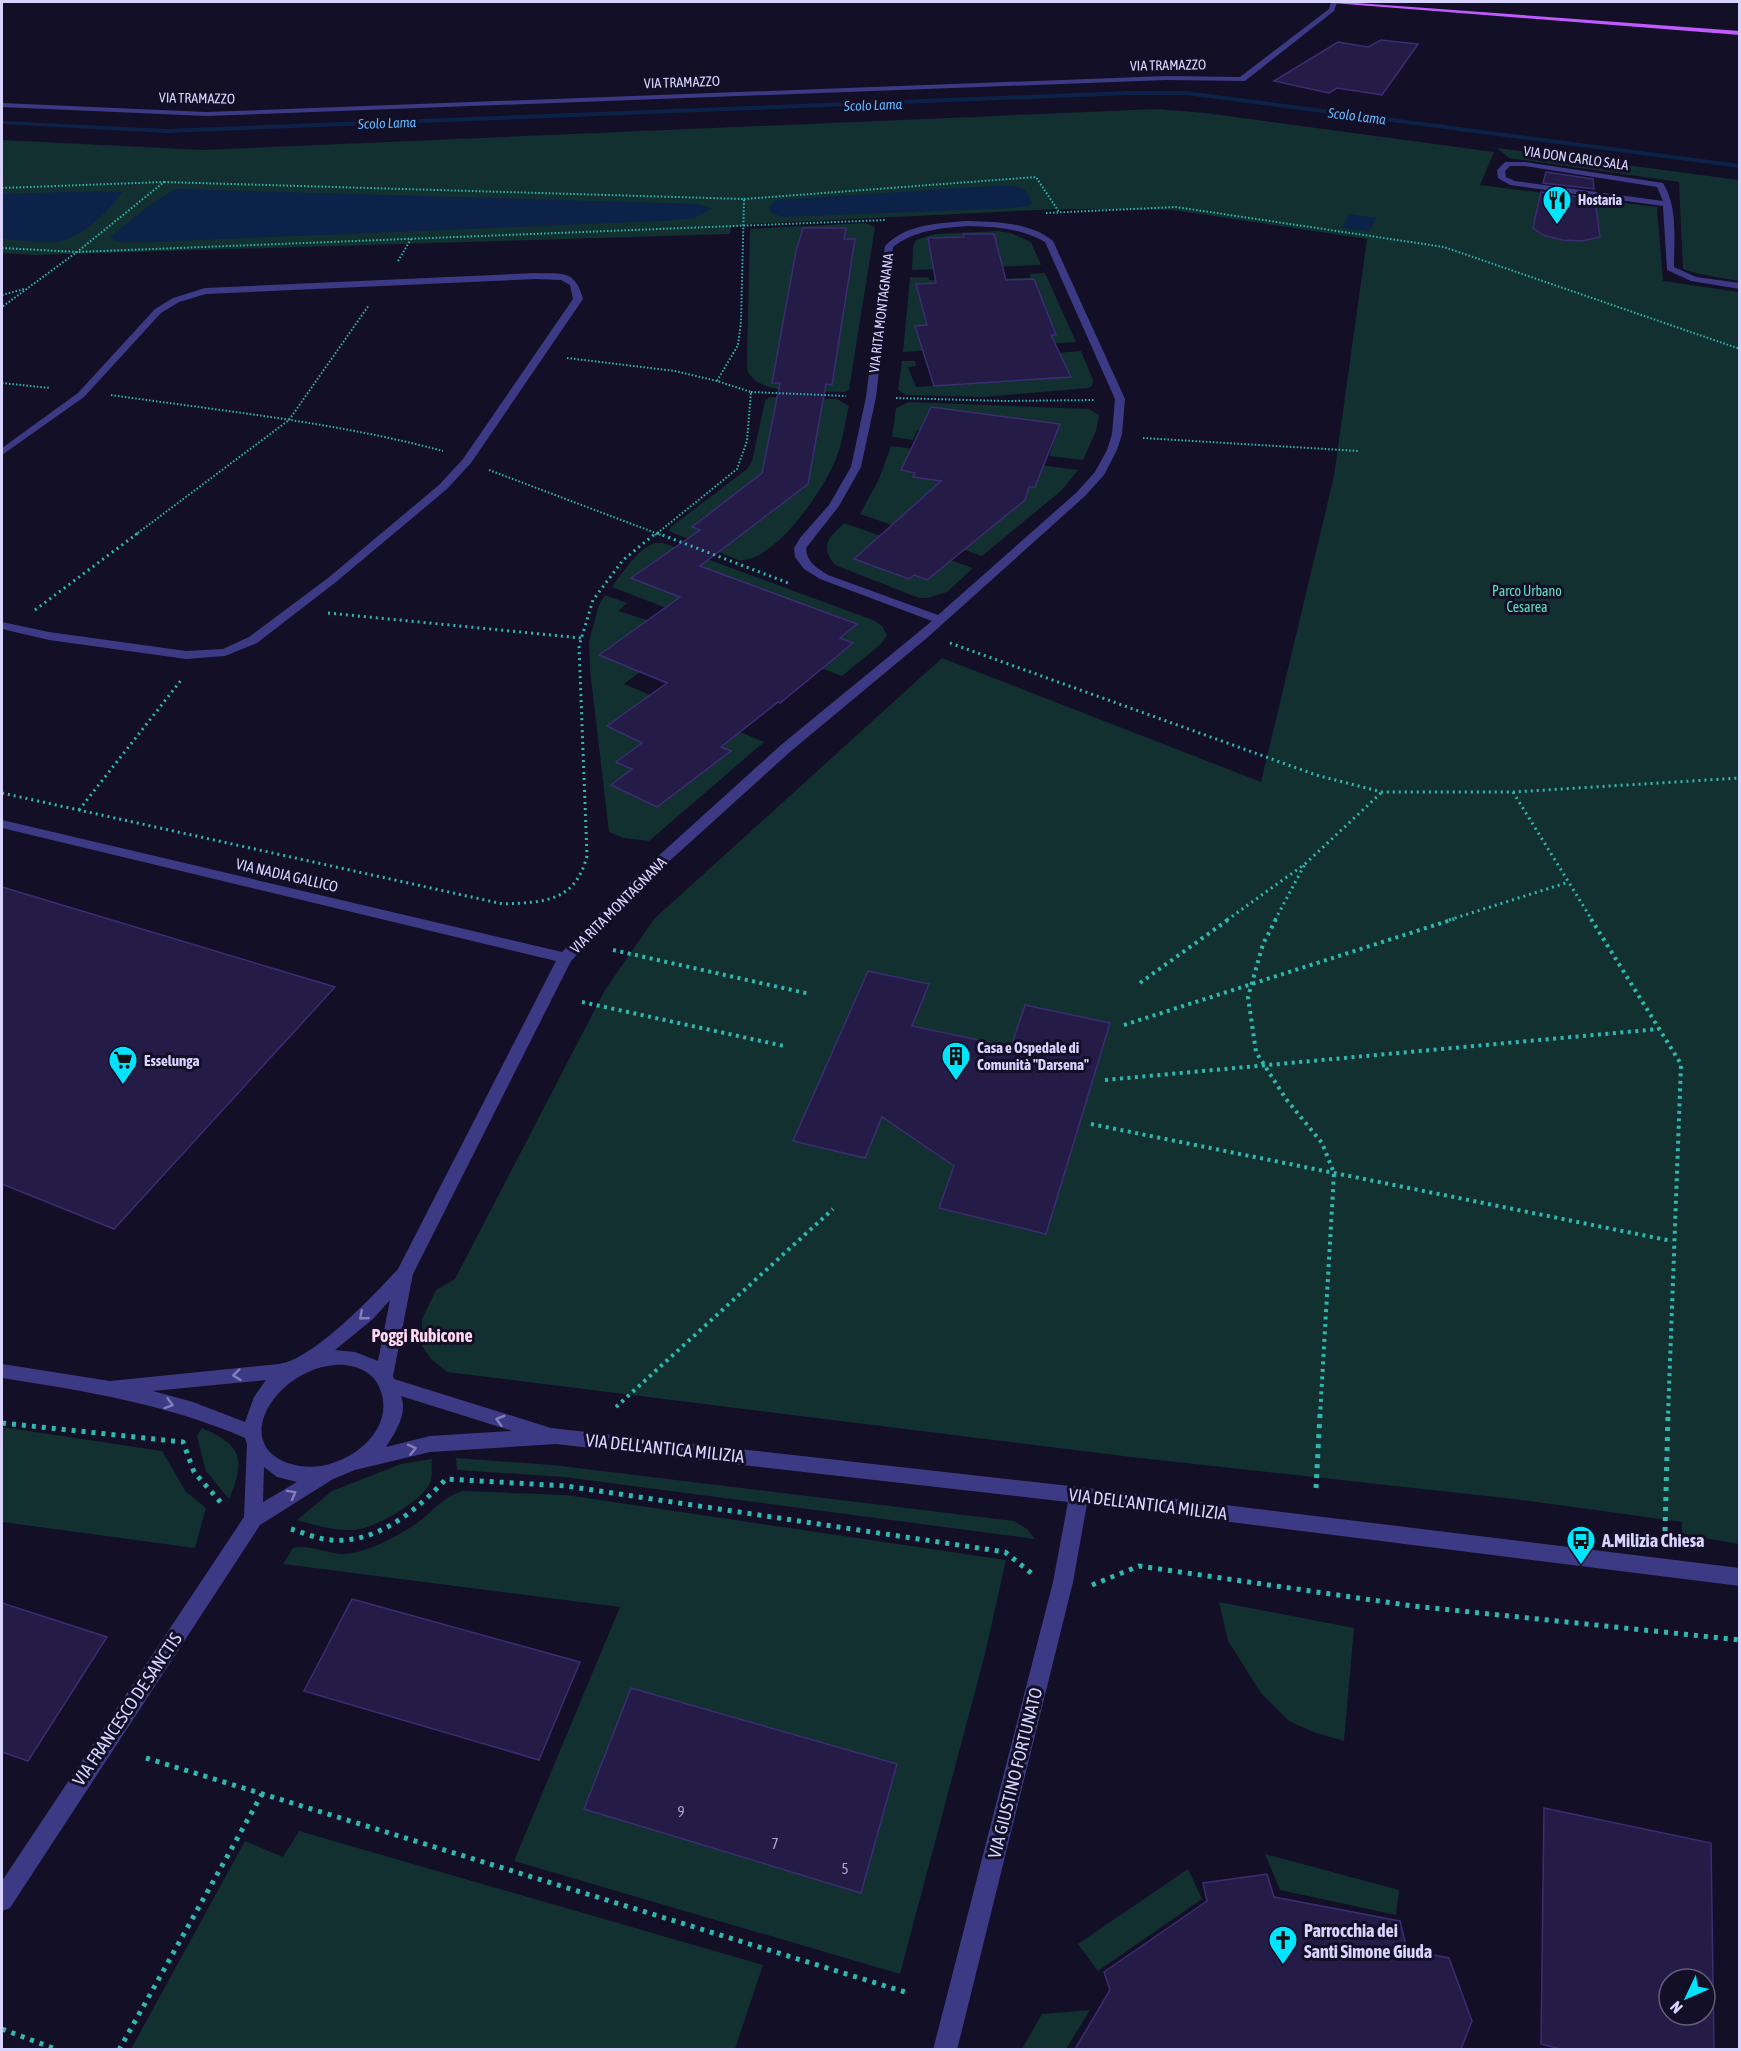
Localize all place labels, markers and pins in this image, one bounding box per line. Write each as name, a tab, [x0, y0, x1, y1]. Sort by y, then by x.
restaurant icon: Hostaria	[1541, 184, 1573, 226]
place label: Hostaria	[1578, 192, 1623, 208]
place label: Casa e Ospedale di Comunità "Darsena"	[977, 1039, 1089, 1073]
building icon: Casa e Ospedale di Comunità "Darsena"	[940, 1040, 972, 1082]
supermarket icon: Esselunga	[107, 1044, 139, 1086]
place label: Esselunga	[144, 1052, 199, 1069]
bus stop icon: A.Milizia Chiesa	[1565, 1524, 1597, 1566]
place label: A.Milizia Chiesa	[1601, 1530, 1704, 1551]
place label: Parrocchia dei Santi Simone Giuda	[1304, 1920, 1432, 1962]
church icon: Parrocchia dei Santi Simone Giuda	[1267, 1924, 1299, 1966]

